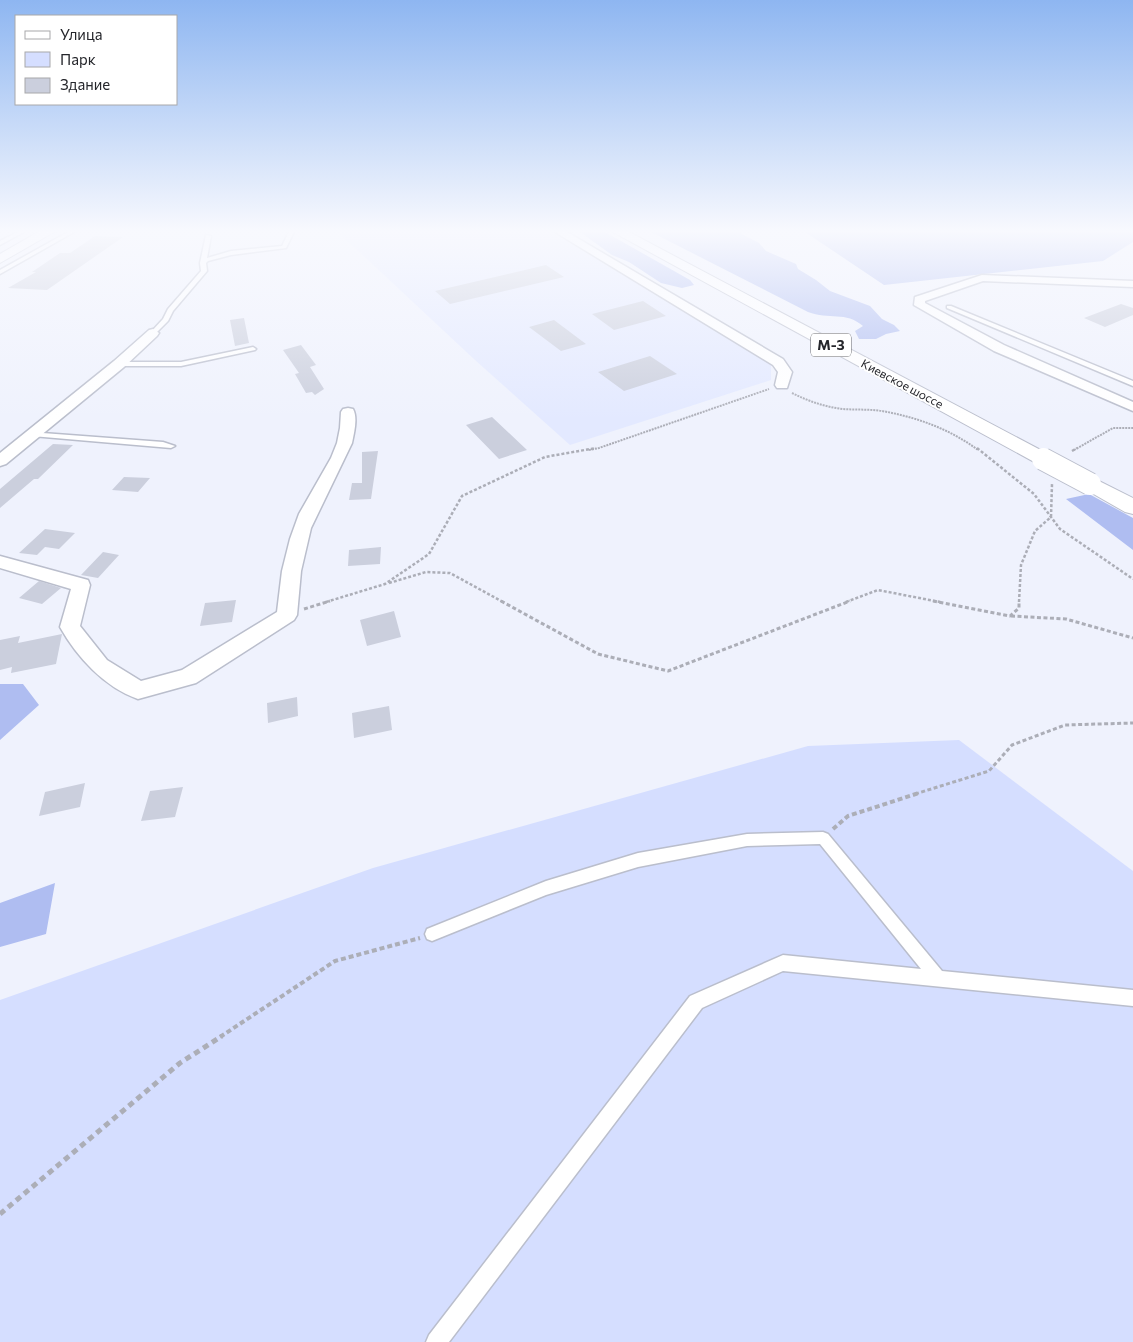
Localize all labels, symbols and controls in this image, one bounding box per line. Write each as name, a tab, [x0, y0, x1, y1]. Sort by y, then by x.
legend	[15, 15, 178, 105]
text: Улица	[60, 25, 102, 43]
text: Парк	[60, 50, 96, 68]
text: Здание	[60, 75, 110, 93]
road number: М-3	[811, 334, 851, 356]
street label: Киевское шоссе	[859, 356, 946, 411]

